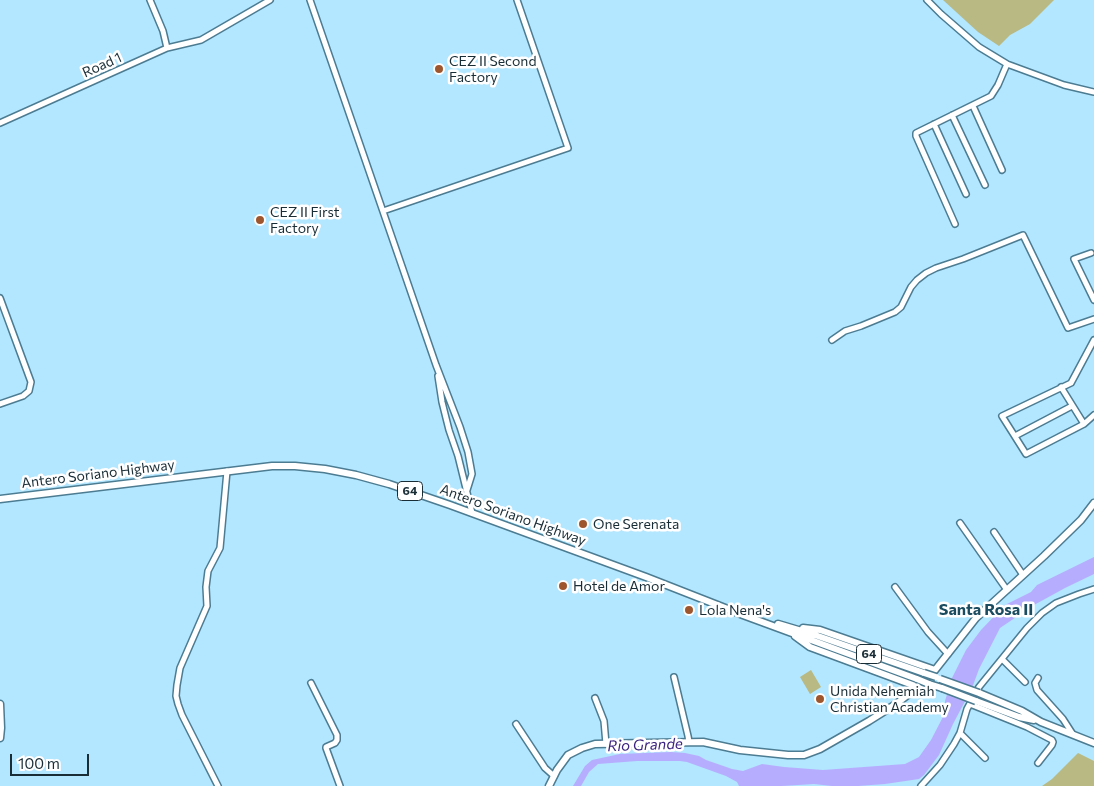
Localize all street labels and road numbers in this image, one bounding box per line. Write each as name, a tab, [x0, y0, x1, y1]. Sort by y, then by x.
street label: Road 1	[80, 49, 124, 81]
street label: Antero Soriano Highway	[20, 456, 176, 492]
street label: Antero Soriano Highway	[438, 481, 588, 549]
road number: 64	[398, 482, 422, 501]
road number: 64	[856, 644, 882, 664]

